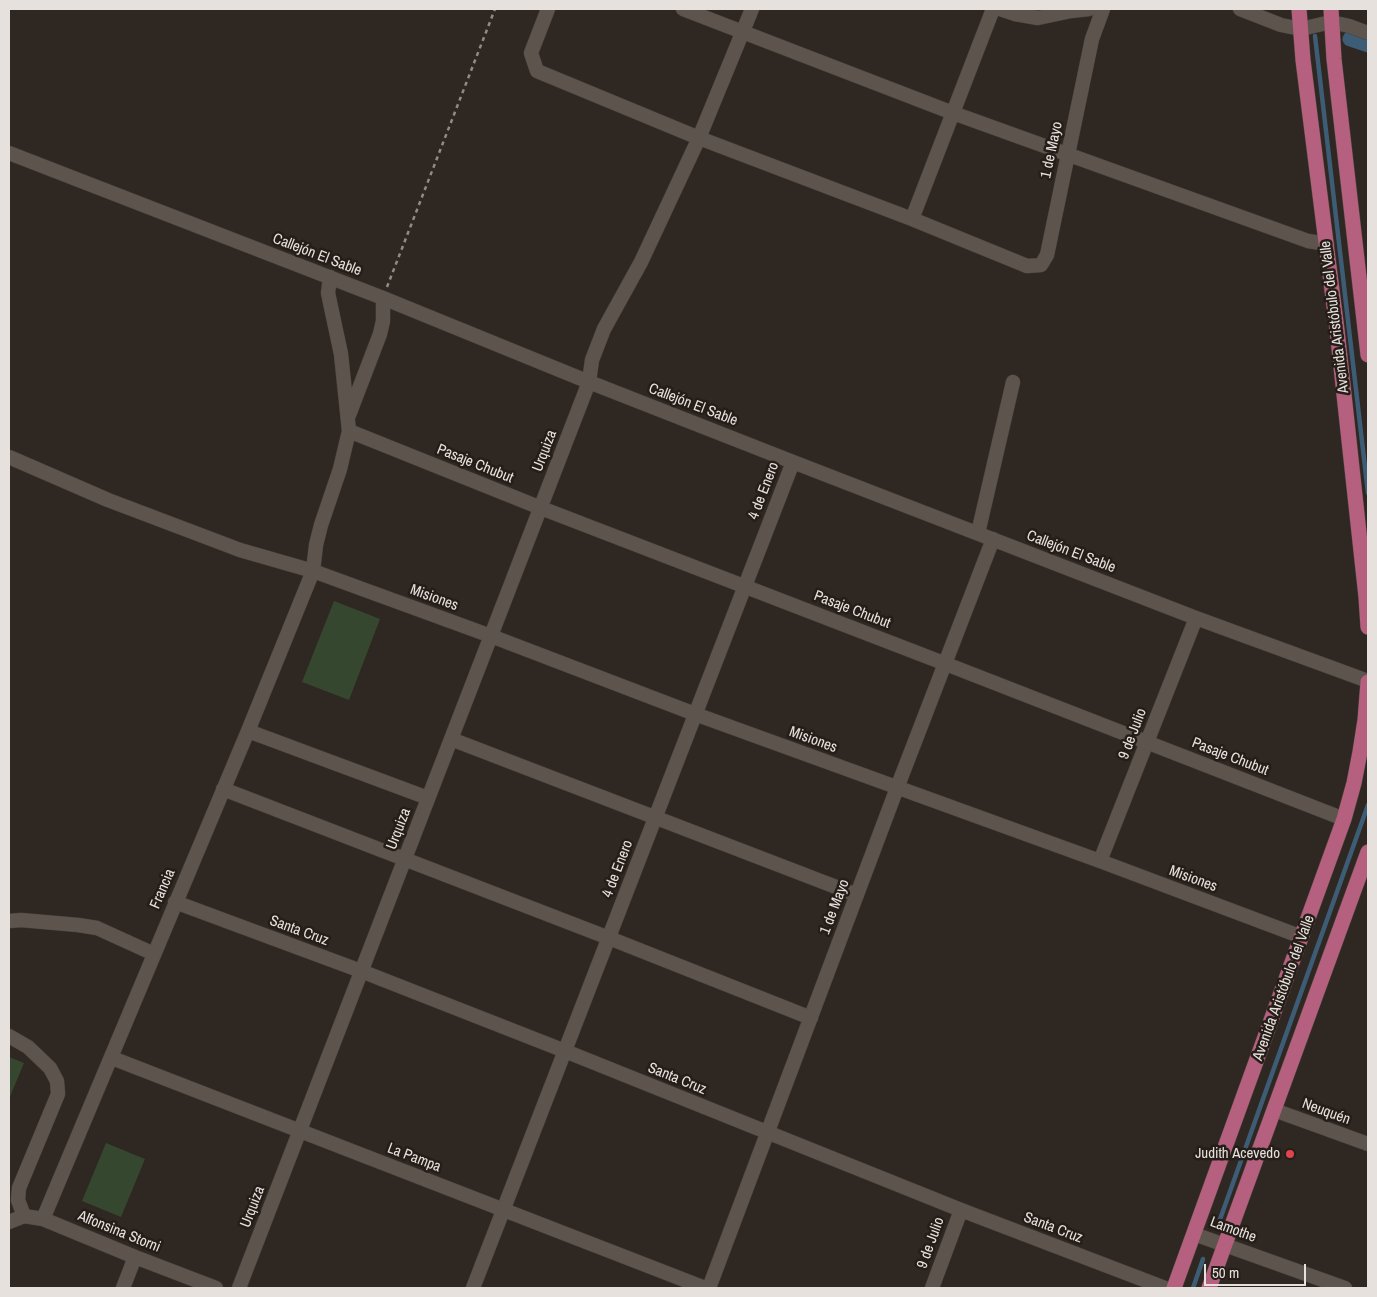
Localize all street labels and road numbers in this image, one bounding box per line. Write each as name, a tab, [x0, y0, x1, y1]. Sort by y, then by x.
street label: 1 de Mayo	[1037, 120, 1067, 180]
street label: Callejón El Sable	[270, 230, 364, 280]
street label: Avenida Aristóbulo del Valle	[1317, 240, 1353, 394]
street label: Callejón El Sable	[646, 380, 740, 430]
street label: Urquiza	[529, 428, 561, 474]
street label: Pasaje Chubut	[434, 441, 516, 487]
street label: 4 de Enero	[745, 460, 783, 522]
street label: Callejón El Sable	[1024, 527, 1118, 577]
street label: Misiones	[407, 581, 461, 615]
street label: Pasaje Chubut	[811, 587, 893, 633]
street label: 9 de Julio	[1115, 706, 1151, 762]
street label: Misiones	[786, 723, 840, 757]
street label: Pasaje Chubut	[1189, 734, 1271, 780]
street label: Urquiza	[383, 806, 415, 852]
street label: 4 de Enero	[599, 838, 637, 900]
street label: Misiones	[1166, 862, 1220, 896]
street label: Francia	[147, 866, 179, 912]
street label: 1 de Mayo	[816, 877, 854, 937]
street label: Santa Cruz	[267, 912, 331, 950]
street label: Avenida Aristóbulo del Valle	[1249, 913, 1319, 1063]
street label: Santa Cruz	[645, 1059, 709, 1099]
street label: Neuquén	[1299, 1095, 1353, 1129]
street label: La Pampa	[385, 1140, 443, 1176]
street label: Urquiza	[237, 1184, 269, 1230]
street label: Alfonsina Storni	[75, 1207, 163, 1257]
street label: Santa Cruz	[1021, 1209, 1085, 1247]
street label: Lamothe	[1207, 1213, 1259, 1247]
street label: 9 de Julio	[913, 1215, 949, 1271]

